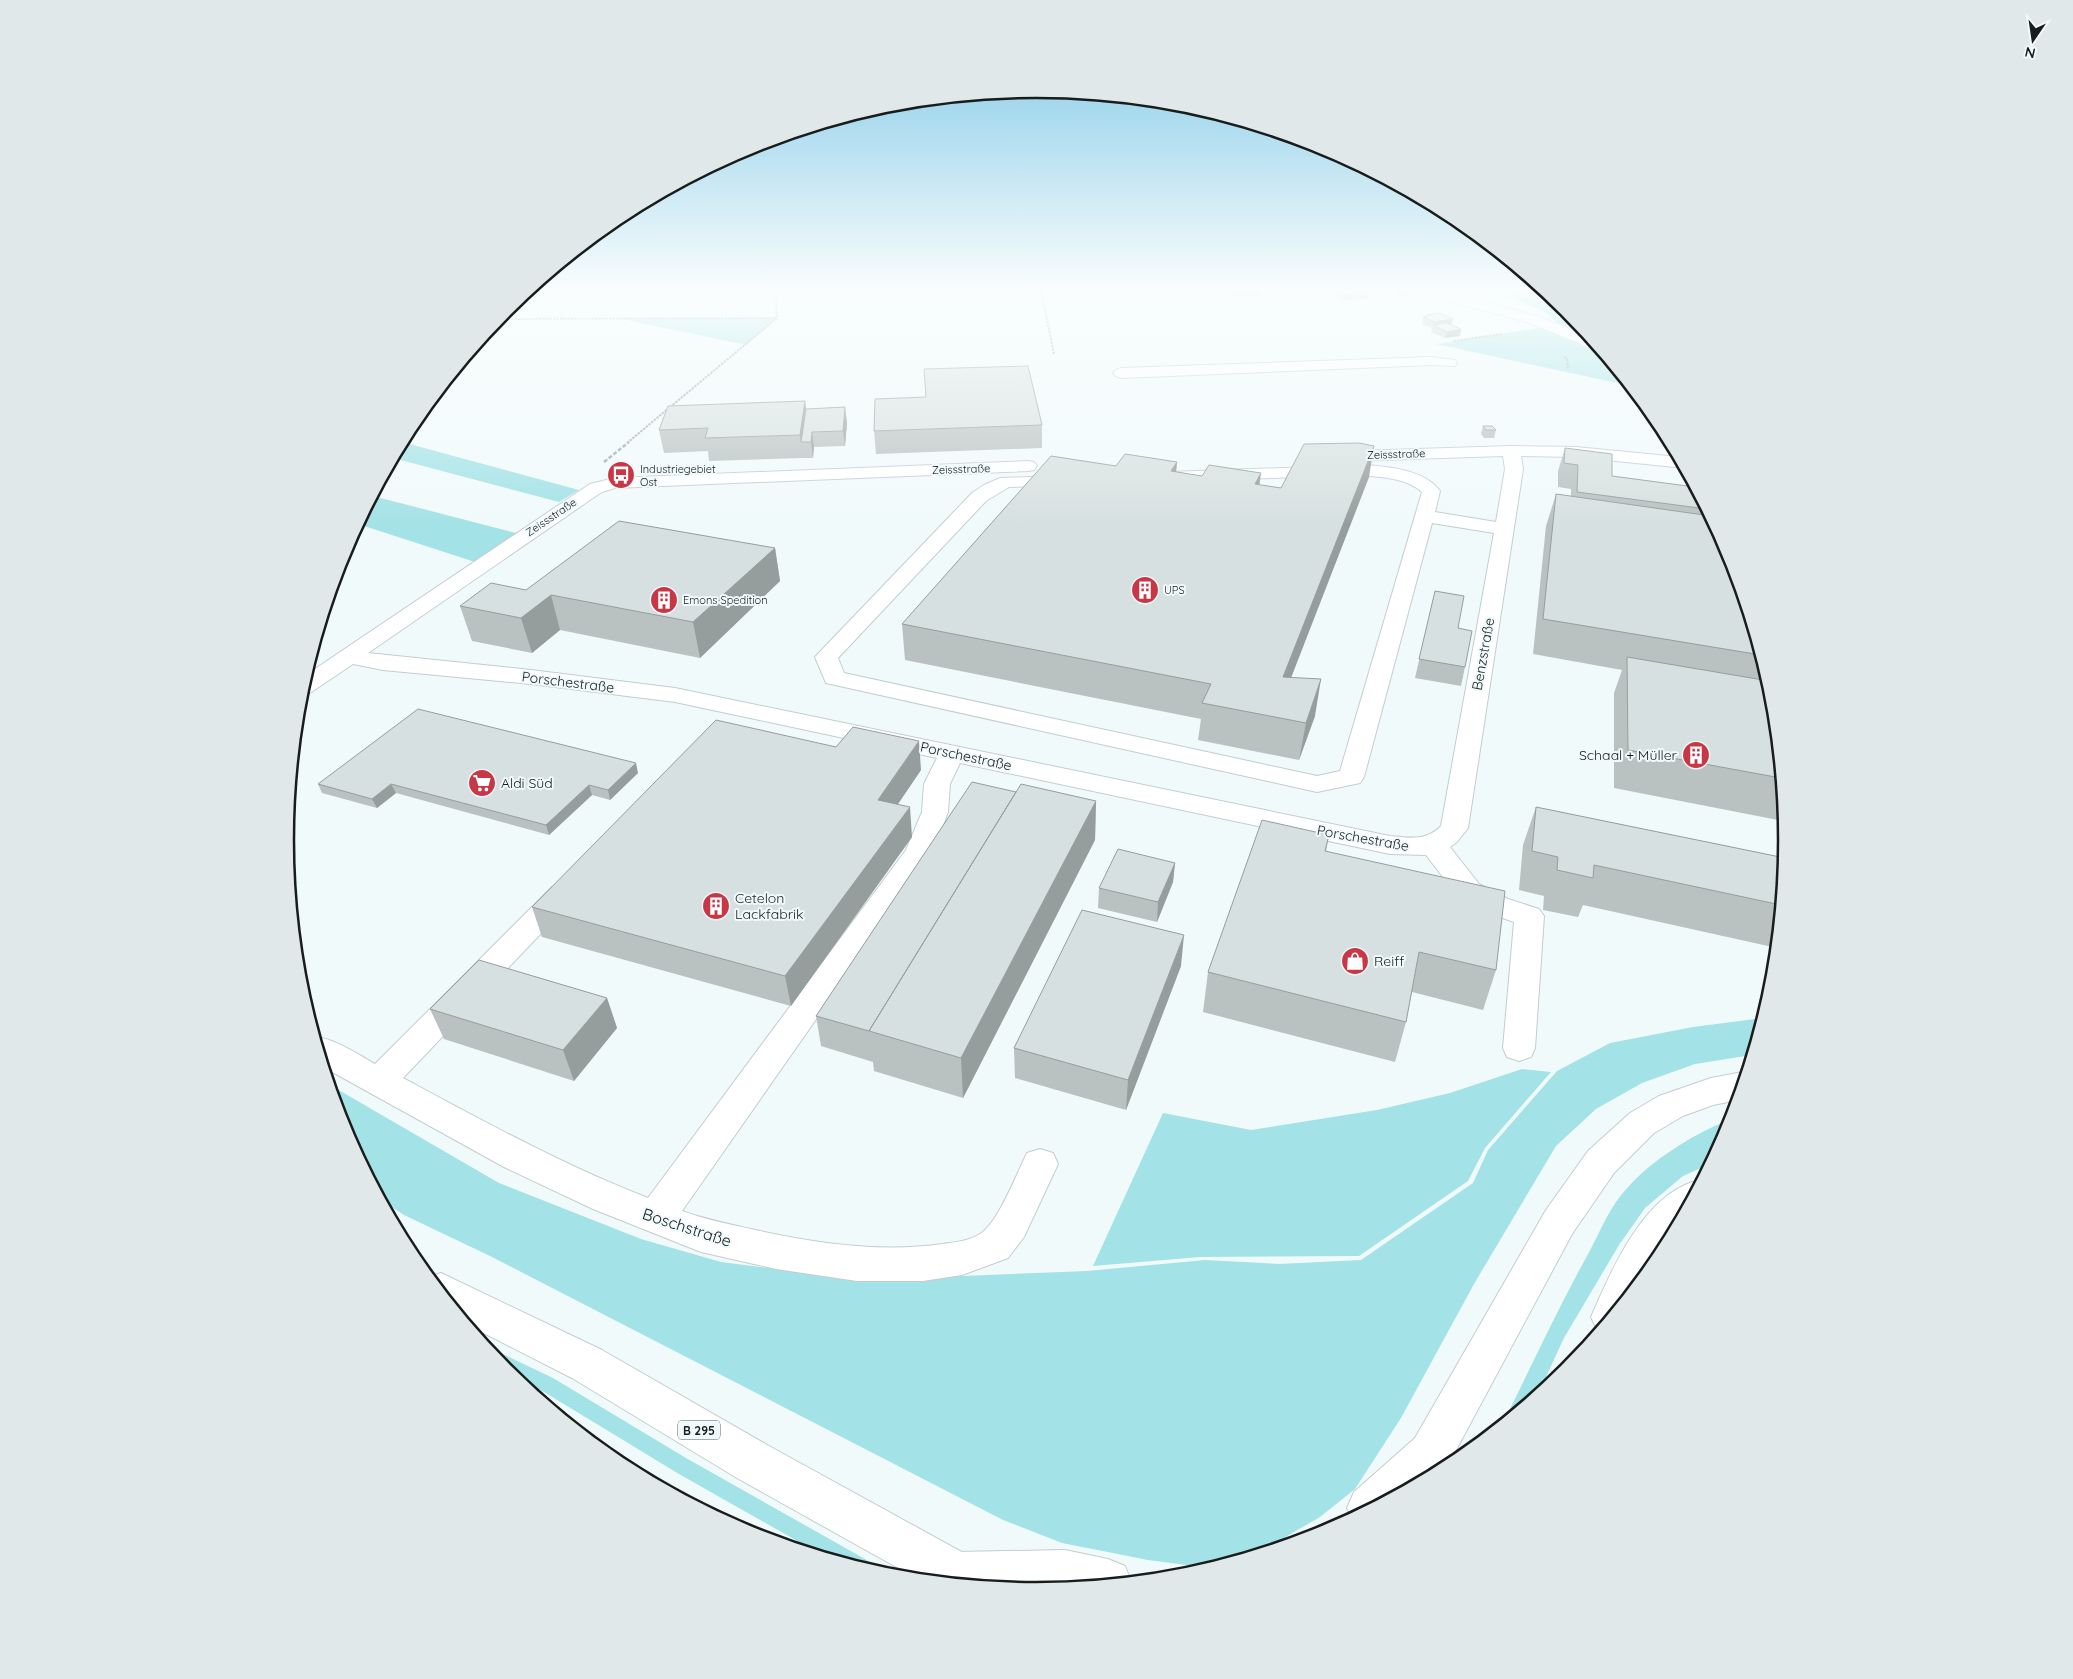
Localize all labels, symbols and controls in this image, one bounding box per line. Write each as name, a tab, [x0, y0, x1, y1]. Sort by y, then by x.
north arrow	[2008, 15, 2058, 65]
text: N	[2023, 43, 2037, 63]
street label: Zeissstraße	[1367, 446, 1425, 462]
bus stop icon: Industriegebiet Ost	[606, 460, 636, 490]
street label: Zeissstraße	[932, 461, 990, 477]
place label: Industriegebiet Ost	[640, 462, 716, 489]
street label: Zeissstraße	[523, 495, 579, 539]
building icon: UPS	[1130, 575, 1160, 605]
place label: UPS	[1164, 583, 1185, 597]
building icon: Emons Spedition	[649, 585, 679, 615]
place label: Emons Spedition	[683, 593, 768, 607]
street label: Benzstraße	[1468, 616, 1498, 692]
street label: Porschestraße	[521, 667, 615, 697]
street label: Porschestraße	[919, 738, 1014, 775]
building icon: Schaal + Müller	[1681, 740, 1711, 770]
place label: Schaal + Müller	[1579, 746, 1678, 764]
supermarket icon: Aldi Süd	[467, 768, 497, 798]
place label: Aldi Süd	[501, 774, 553, 792]
street label: Porschestraße	[1316, 821, 1411, 855]
place label: Cetelon Lackfabrik	[735, 889, 804, 923]
building icon: Cetelon Lackfabrik	[701, 891, 731, 921]
shop icon: Reiff	[1340, 946, 1370, 976]
place label: Reiff	[1374, 952, 1404, 970]
street label: Boschstraße	[640, 1203, 734, 1251]
road number: B 295	[678, 1420, 720, 1440]

